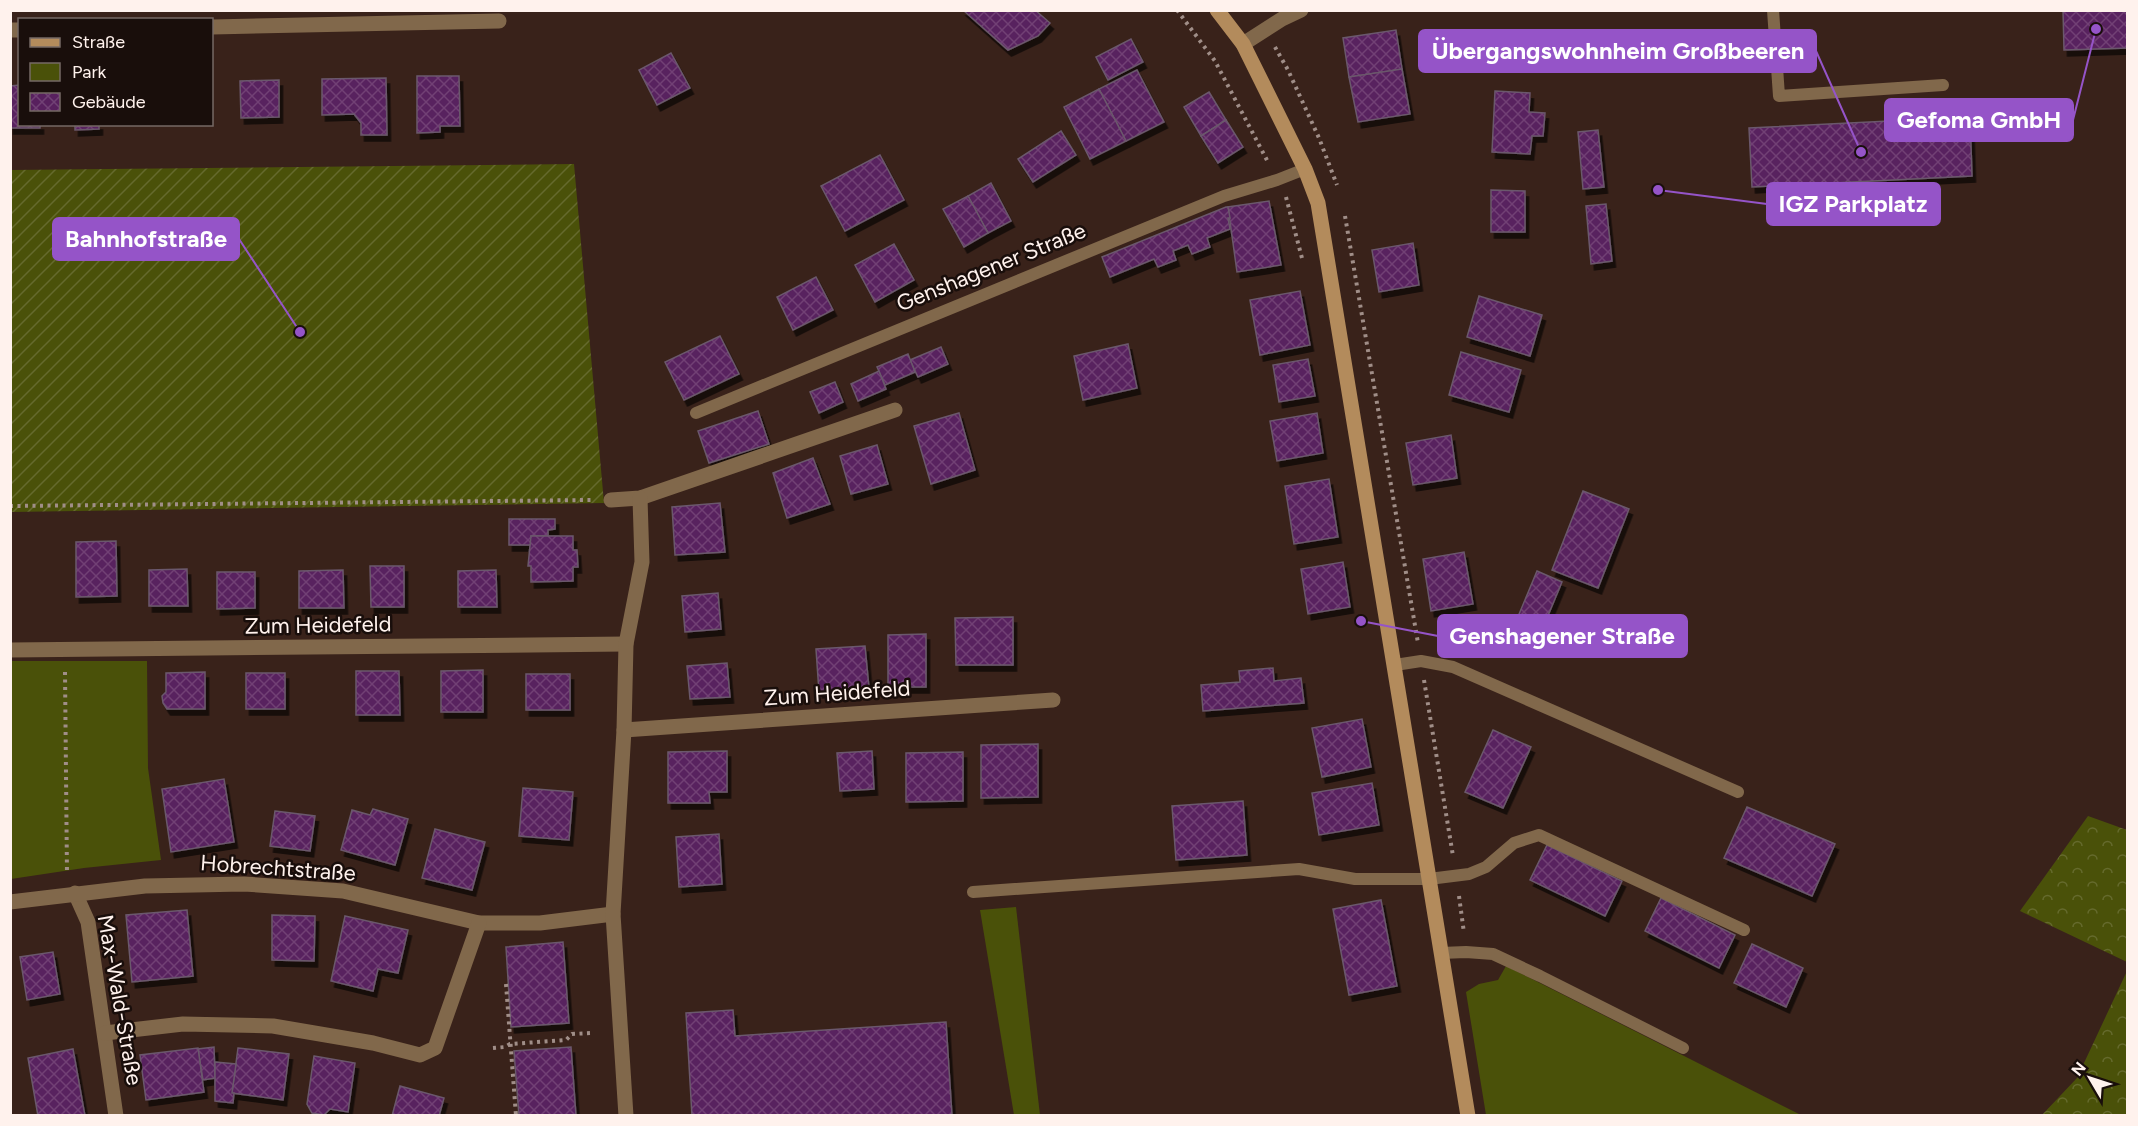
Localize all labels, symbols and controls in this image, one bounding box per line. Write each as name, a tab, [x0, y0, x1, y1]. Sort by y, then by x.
legend	[18, 18, 213, 126]
callout: Übergangswohnheim Großbeeren	[1419, 30, 1816, 72]
text: Straße	[72, 31, 125, 53]
text: Übergangswohnheim Großbeeren	[1432, 36, 1804, 65]
text: Park	[72, 61, 107, 83]
text: Gebäude	[72, 91, 146, 113]
callout: Gefoma GmbH	[1885, 99, 2073, 141]
text: Gefoma GmbH	[1897, 105, 2061, 134]
callout: IGZ Parkplatz	[1767, 183, 1940, 225]
text: IGZ Parkplatz	[1779, 189, 1927, 218]
street label: Genshagener Straße	[892, 217, 1090, 317]
callout: Bahnhofstraße	[53, 218, 239, 260]
text: Bahnhofstraße	[65, 224, 227, 253]
street label: Zum Heidefeld	[244, 610, 392, 640]
callout: Genshagener Straße	[1438, 615, 1687, 657]
text: Genshagener Straße	[1449, 621, 1675, 650]
street label: Zum Heidefeld	[763, 674, 911, 712]
street label: Hobrechtstraße	[199, 849, 357, 887]
street label: Max-Wald-Straße	[92, 913, 148, 1087]
north arrow	[2060, 1048, 2120, 1108]
text: N	[2067, 1058, 2090, 1080]

